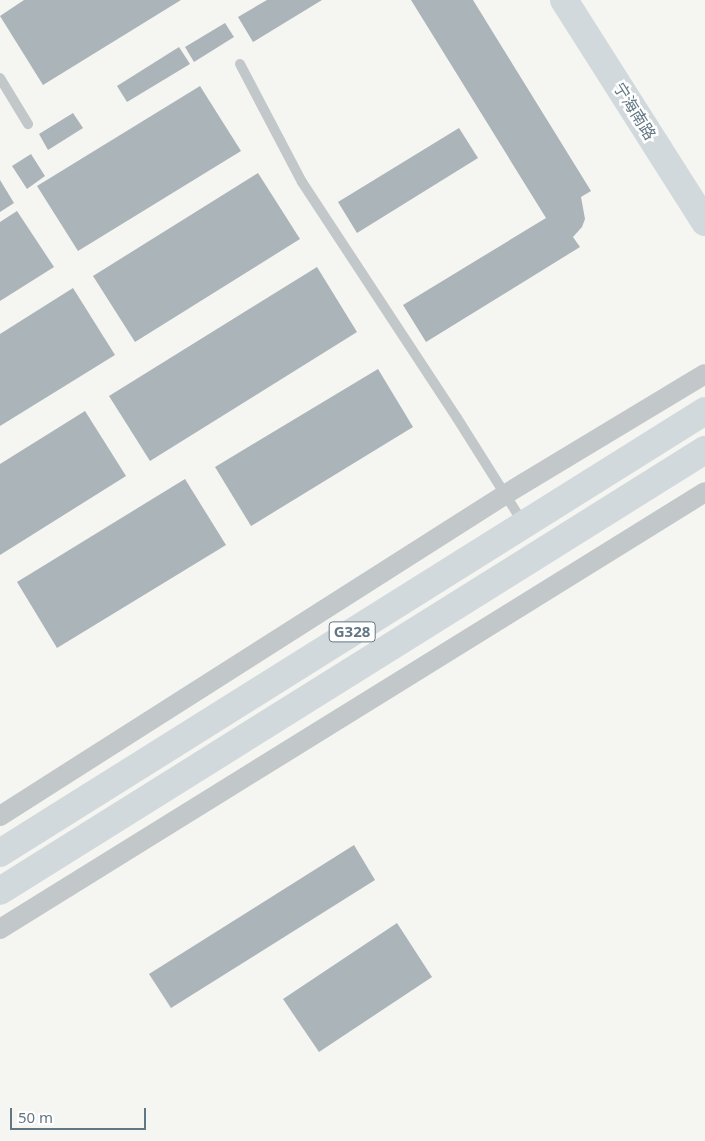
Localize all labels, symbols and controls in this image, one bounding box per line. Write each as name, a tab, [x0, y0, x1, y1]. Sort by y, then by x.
street label: 宁海南路	[610, 79, 660, 143]
road number: G328	[328, 620, 376, 644]
scale bar	[12, 1098, 149, 1130]
text: 50 m	[18, 1107, 53, 1127]

